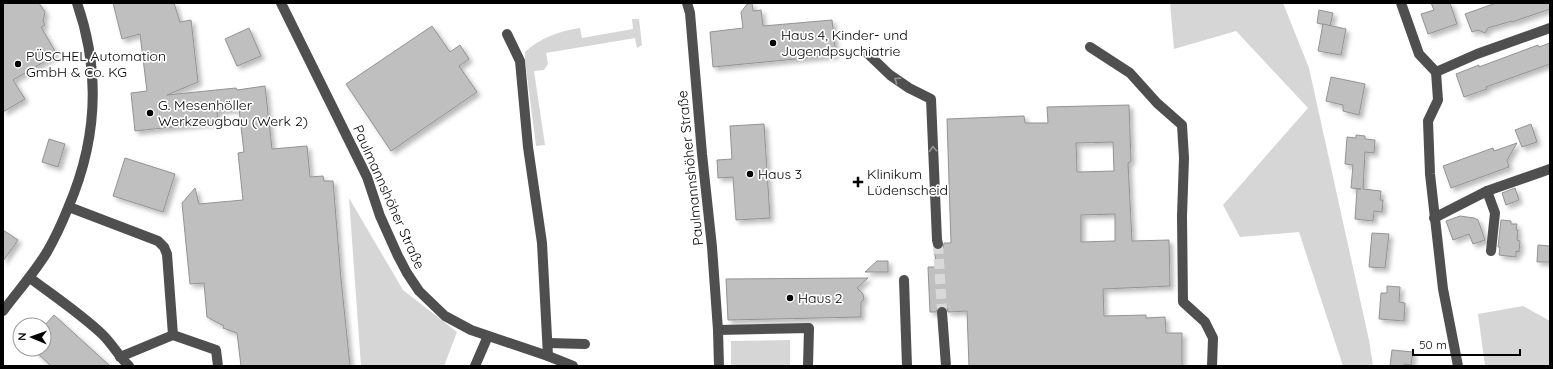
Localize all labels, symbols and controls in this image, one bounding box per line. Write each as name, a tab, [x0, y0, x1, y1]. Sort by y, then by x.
place label: Haus 4, Kinder- und Jugendpsychiatrie	[781, 26, 908, 60]
marker: Haus 4, Kinder- und Jugendpsychiatrie	[768, 38, 778, 48]
place label: PÜSCHEL Automation GmbH & Co. KG	[26, 47, 166, 81]
marker: PÜSCHEL Automation GmbH & Co. KG	[13, 59, 23, 69]
one-way arrow	[894, 77, 901, 85]
street label: Paulmannshöher Straße	[673, 89, 707, 247]
place label: G. Mesenhöller Werkzeugbau (Werk 2)	[158, 96, 308, 130]
marker: G. Mesenhöller Werkzeugbau (Werk 2)	[145, 108, 155, 118]
street label: Paulmannshöher Straße	[349, 122, 429, 272]
one-way arrow	[929, 146, 938, 152]
place label: Haus 3	[758, 165, 802, 183]
place label: Klinikum Lüdenscheid	[867, 165, 948, 199]
marker: Haus 3	[745, 169, 755, 179]
marker: Klinikum Lüdenscheid	[852, 176, 864, 188]
place label: Haus 2	[798, 289, 843, 307]
marker: Haus 2	[785, 293, 795, 303]
north arrow	[12, 317, 52, 357]
scale bar	[1413, 331, 1520, 357]
text: N	[15, 332, 29, 341]
text: 50 m	[1419, 337, 1447, 352]

